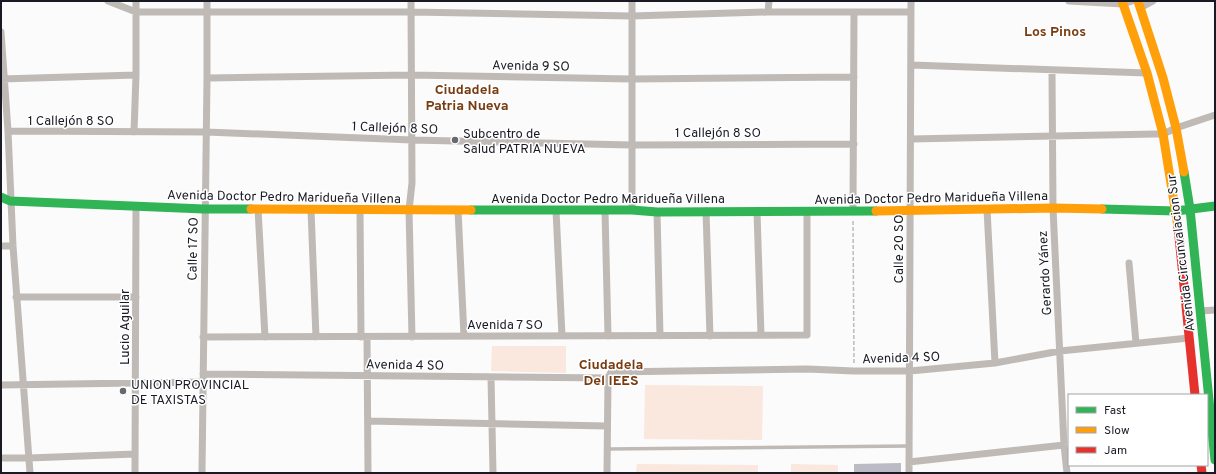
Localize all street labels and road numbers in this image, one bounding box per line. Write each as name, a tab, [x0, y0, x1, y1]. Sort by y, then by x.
street label: Avenida 9 SO	[492, 58, 570, 76]
street label: 1 Callejón 8 SO	[28, 114, 114, 130]
street label: 1 Callejón 8 SO	[352, 119, 438, 138]
street label: 1 Callejón 8 SO	[675, 126, 761, 142]
street label: Avenida Circunvalacion Sur	[1164, 173, 1200, 332]
street label: Avenida Doctor Pedro Maridueña Villena	[167, 188, 401, 208]
street label: Avenida Doctor Pedro Maridueña Villena	[814, 189, 1048, 209]
street label: Avenida Doctor Pedro Maridueña Villena	[491, 192, 725, 208]
street label: Calle 20 SO	[892, 215, 908, 283]
street label: Calle 17 SO	[185, 217, 203, 281]
street label: Gerardo Yánez	[1036, 230, 1056, 316]
street label: Lucio Aguilar	[118, 289, 134, 365]
street label: Avenida 7 SO	[467, 318, 543, 334]
street label: Avenida 4 SO	[862, 350, 940, 368]
street label: Avenida 4 SO	[366, 357, 444, 375]

